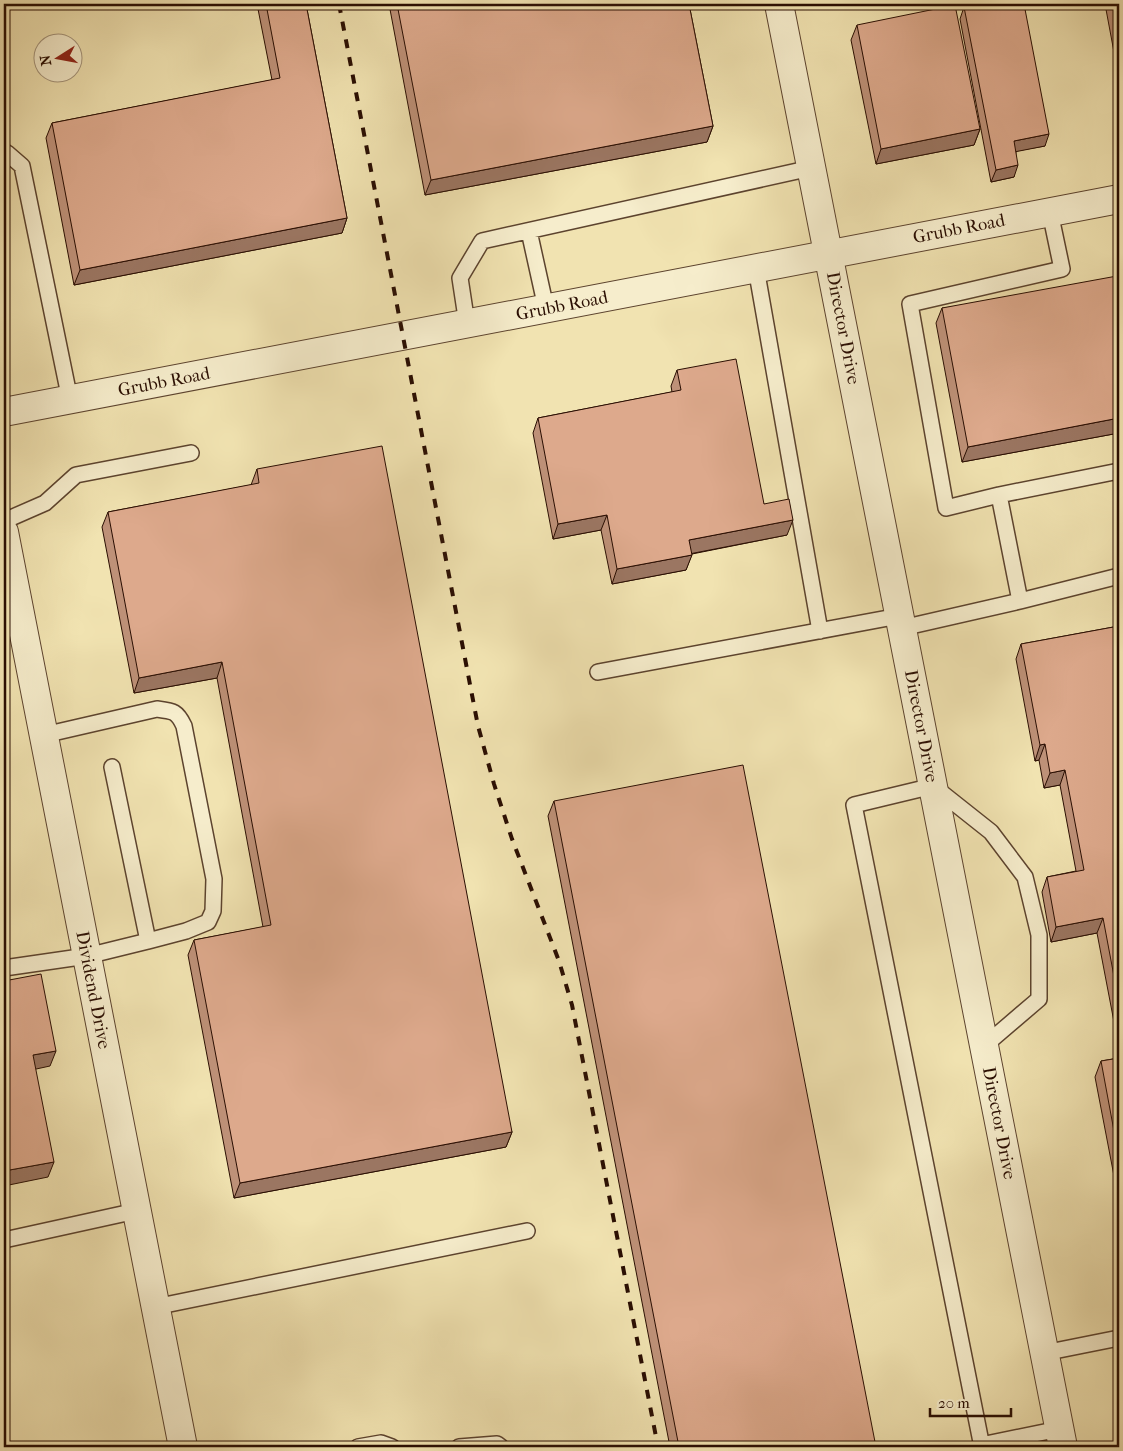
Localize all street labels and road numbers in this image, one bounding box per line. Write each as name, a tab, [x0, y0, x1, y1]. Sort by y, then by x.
street label: Grubb Road	[911, 210, 1007, 248]
street label: Director Drive	[822, 270, 864, 386]
street label: Grubb Road	[514, 287, 610, 325]
street label: Grubb Road	[116, 363, 212, 401]
street label: Director Drive	[900, 668, 942, 784]
street label: Dividend Drive	[71, 929, 115, 1051]
street label: Director Drive	[978, 1065, 1020, 1181]

